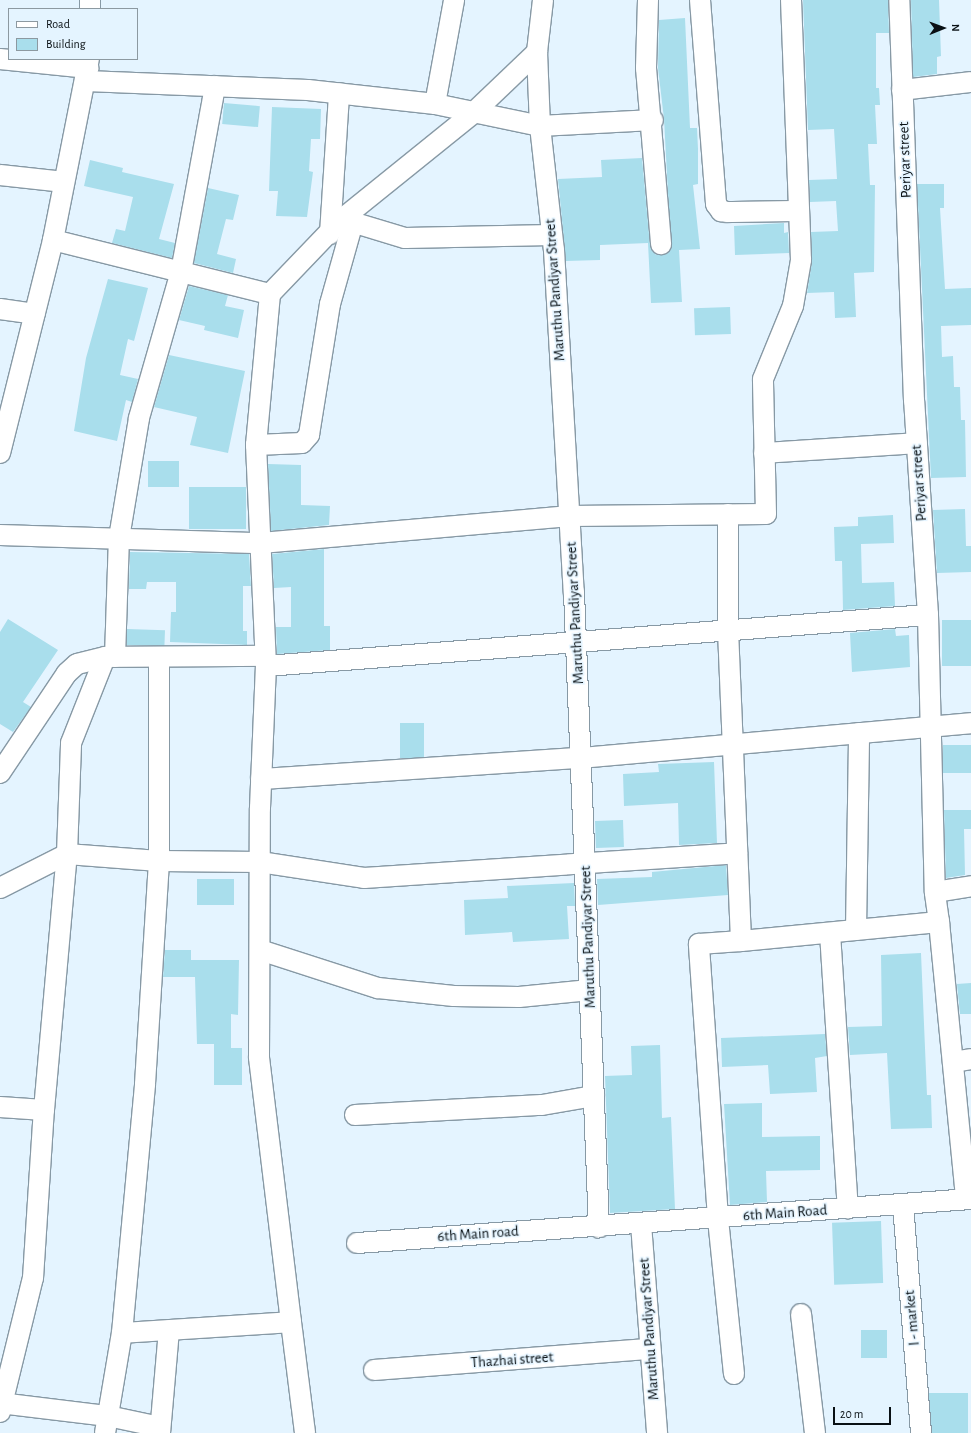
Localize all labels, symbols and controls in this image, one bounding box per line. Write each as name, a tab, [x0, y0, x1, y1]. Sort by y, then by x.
legend	[8, 8, 138, 60]
north arrow	[923, 8, 963, 48]
text: Road	[46, 18, 70, 30]
text: N	[950, 24, 961, 32]
text: Building	[46, 38, 86, 50]
street label: Periyar street	[895, 121, 915, 199]
street label: Maruthu Pandiyar Street	[541, 218, 569, 362]
street label: Periyar street	[907, 444, 931, 522]
street label: Maruthu Pandiyar Street	[562, 541, 588, 685]
street label: Maruthu Pandiyar Street	[577, 865, 599, 1009]
street label: 6th Main Road	[742, 1201, 828, 1225]
street label: 6th Main road	[437, 1222, 519, 1246]
street label: Maruthu Pandiyar Street	[635, 1257, 663, 1401]
street label: I - market	[901, 1290, 923, 1346]
street label: Thazhai street	[470, 1348, 554, 1372]
scale bar	[835, 1399, 893, 1425]
text: 20 m	[840, 1408, 863, 1420]

